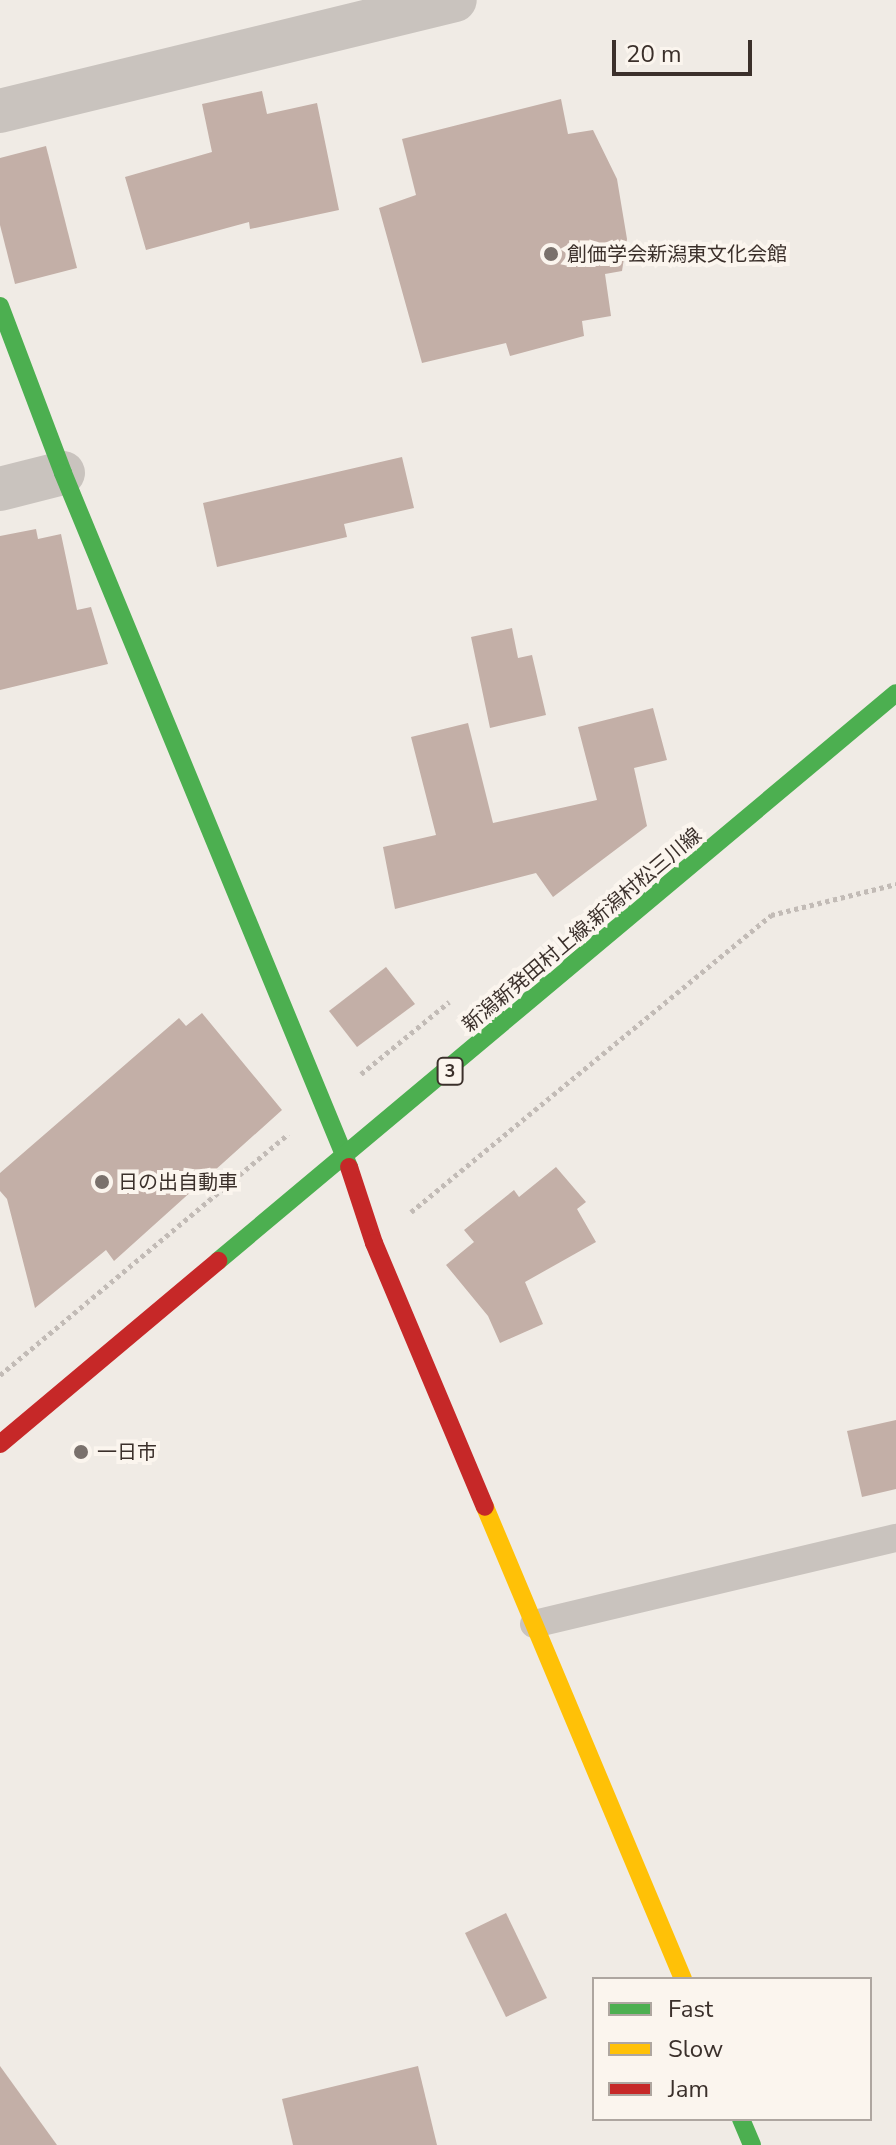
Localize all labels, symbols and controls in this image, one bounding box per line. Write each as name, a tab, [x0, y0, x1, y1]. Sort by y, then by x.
scale bar	[616, 24, 756, 74]
text: 20 m	[626, 38, 682, 70]
place label: 創価学会新潟東文化会館	[567, 242, 787, 266]
marker: 創価学会新潟東文化会館	[542, 245, 560, 263]
street label: 新潟新発田村上線;新潟村松三川線	[458, 823, 706, 1037]
road number: 3	[436, 1057, 464, 1085]
place label: 日の出自動車	[118, 1170, 238, 1194]
marker: 日の出自動車	[93, 1173, 111, 1191]
place label: 一日市	[97, 1440, 157, 1464]
marker: 一日市	[72, 1443, 90, 1461]
legend	[592, 1977, 872, 2121]
text: Fast	[668, 1993, 713, 2025]
text: Slow	[668, 2033, 723, 2065]
text: Jam	[668, 2073, 709, 2105]

